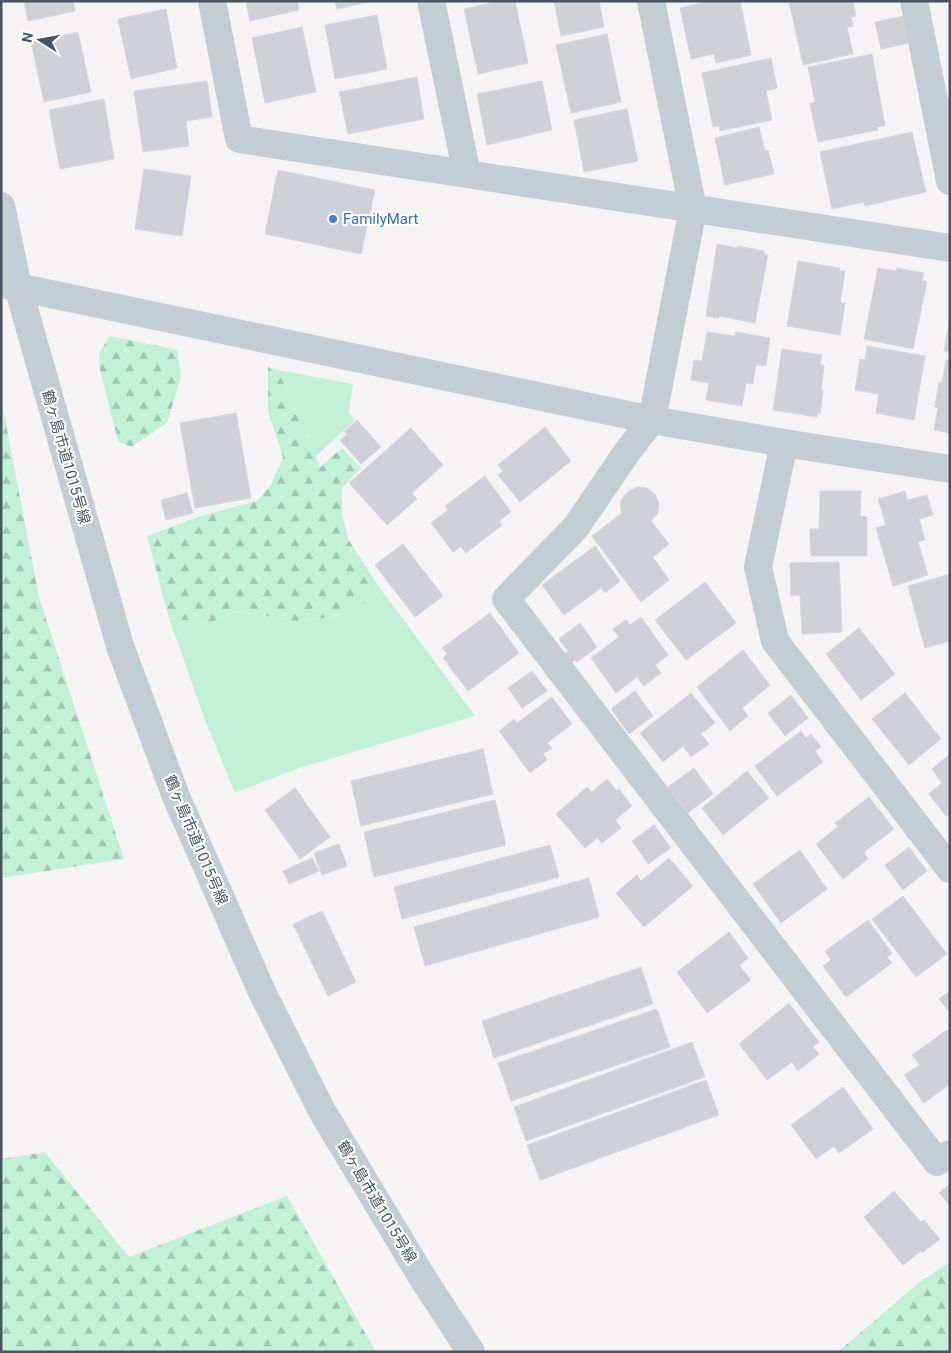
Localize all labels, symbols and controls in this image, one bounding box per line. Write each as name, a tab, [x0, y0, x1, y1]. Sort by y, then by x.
north arrow	[15, 15, 65, 65]
text: N	[18, 31, 36, 44]
place label: FamilyMart	[343, 210, 418, 228]
marker: FamilyMart	[327, 213, 339, 225]
street label: 鶴ヶ島市道1015号線	[38, 388, 94, 526]
street label: 鶴ヶ島市道1015号線	[161, 773, 231, 907]
street label: 鶴ヶ島市道1015号線	[334, 1138, 420, 1266]

